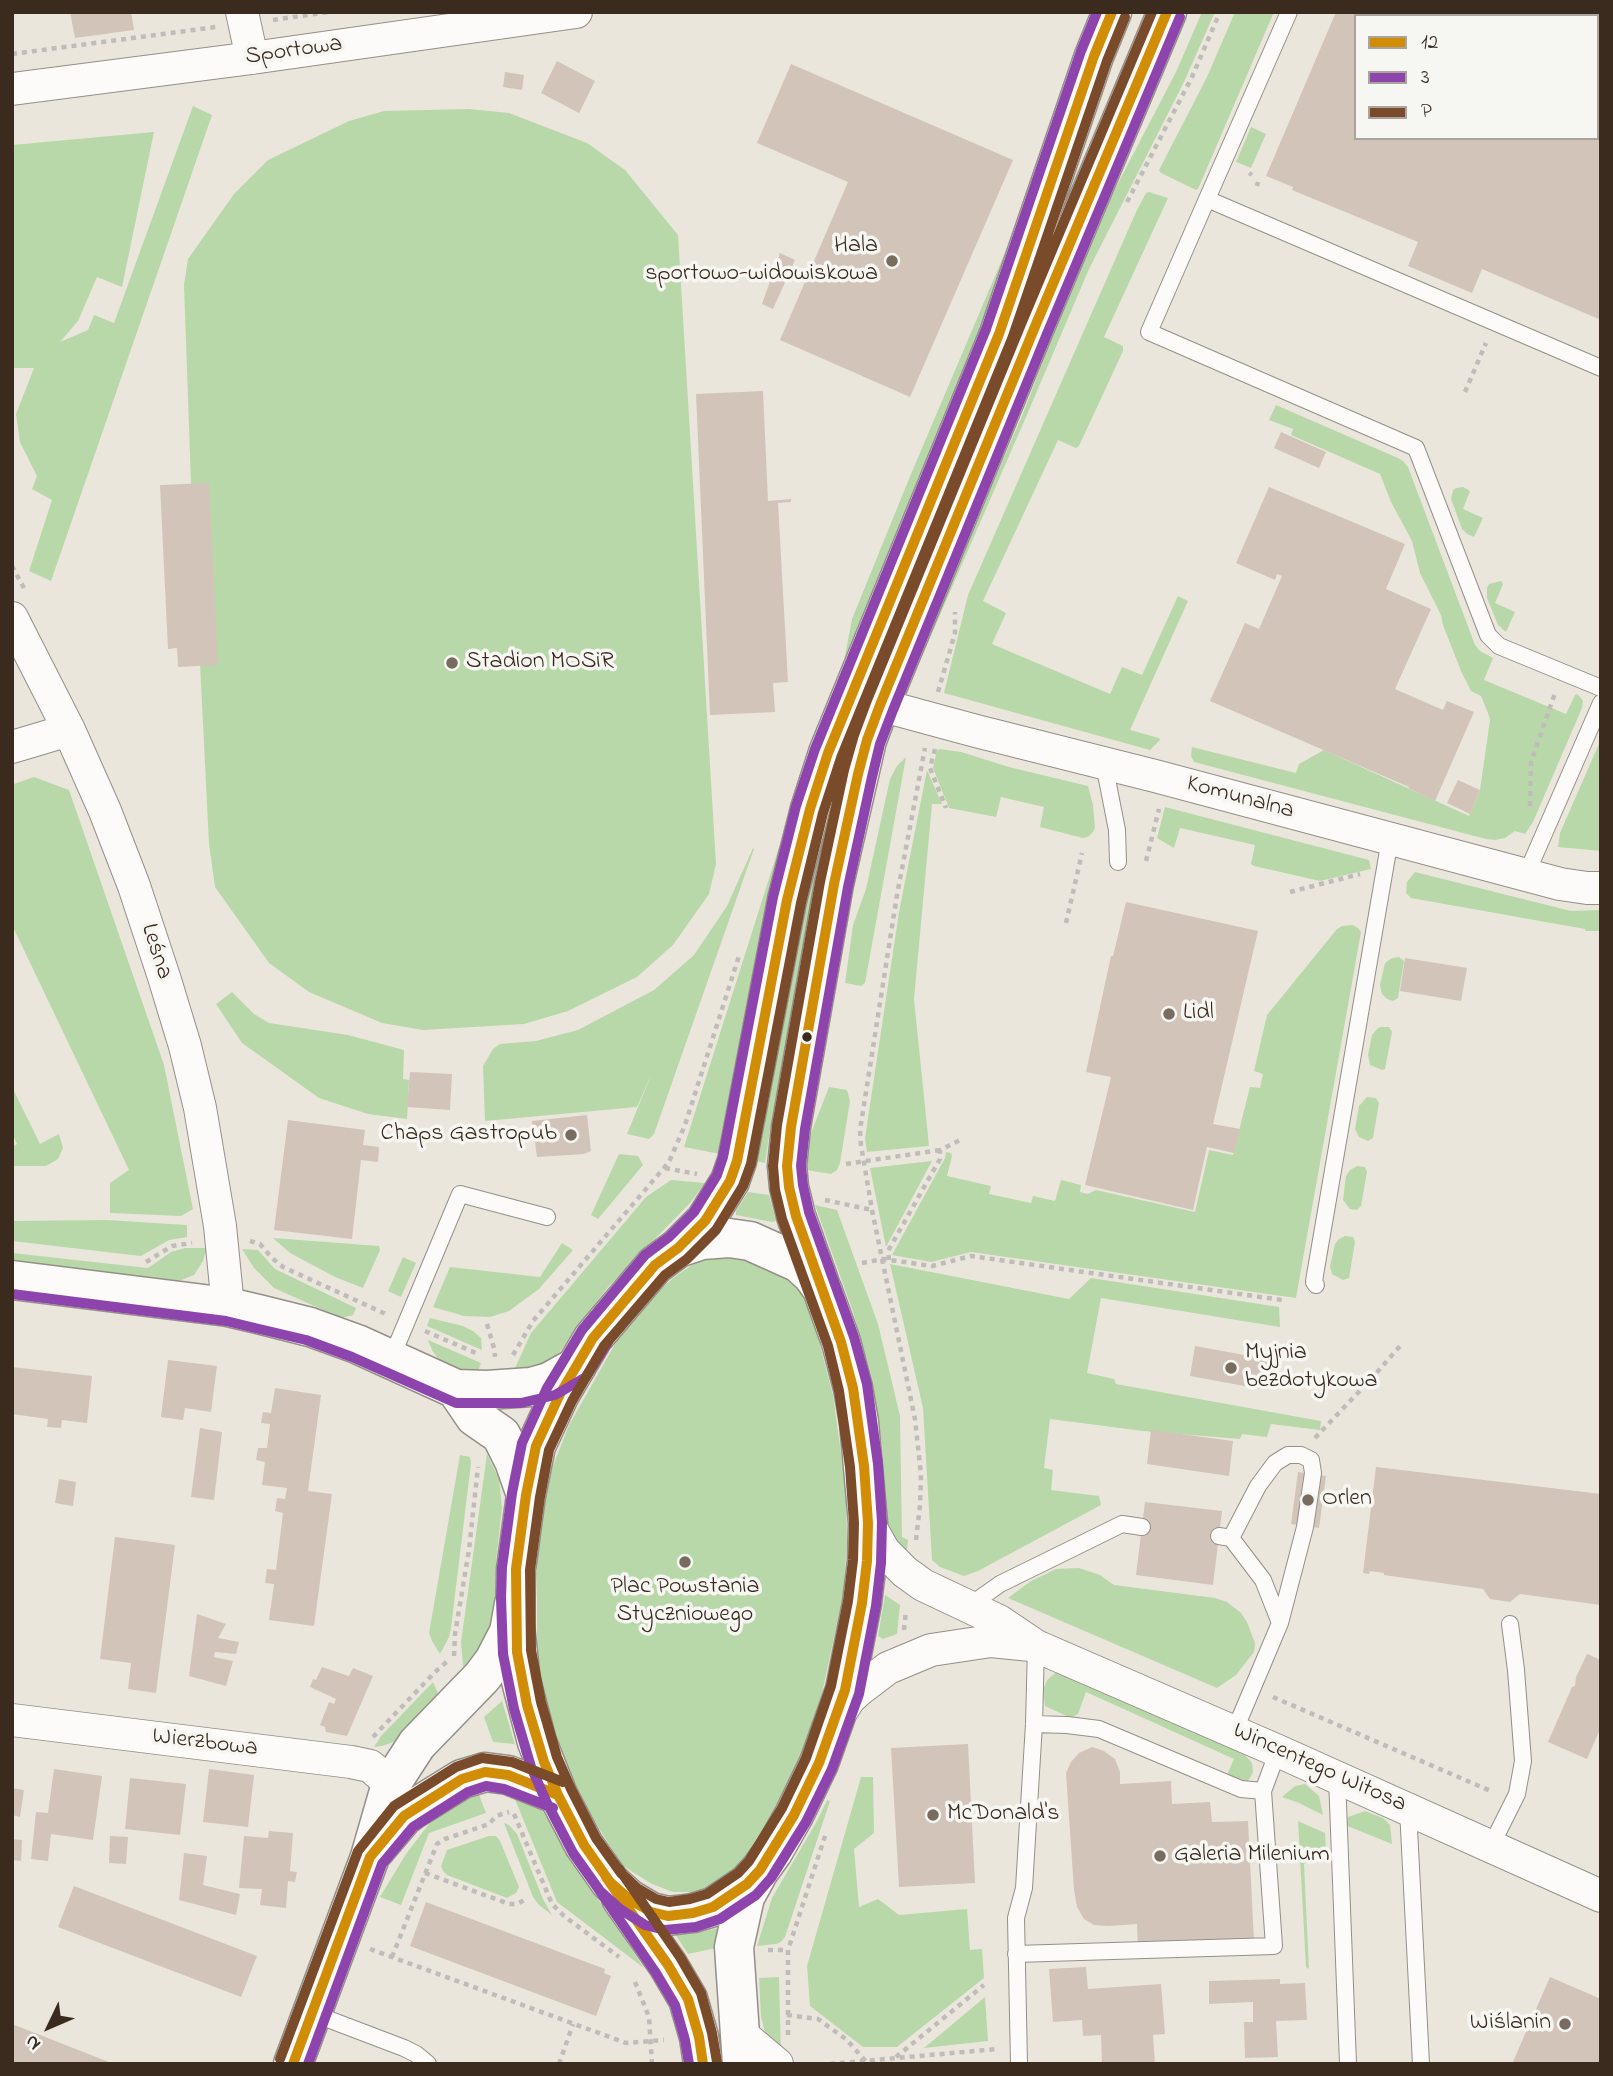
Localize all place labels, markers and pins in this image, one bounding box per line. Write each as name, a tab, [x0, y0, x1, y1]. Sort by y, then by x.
place label: Hala sportowo-widowiskowa	[645, 233, 878, 289]
marker: Hala sportowo-widowiskowa	[884, 253, 900, 269]
place label: Stadion MOSiR	[466, 649, 614, 677]
marker: Stadion MOSiR	[444, 655, 460, 671]
place label: Lidl	[1183, 1000, 1214, 1028]
marker: Lidl	[1161, 1006, 1177, 1022]
unlabelled marker	[800, 1030, 814, 1044]
place label: Chaps Gastropub	[381, 1121, 557, 1149]
marker: Chaps Gastropub	[563, 1127, 579, 1143]
place label: Myjnia bezdotykowa	[1245, 1340, 1378, 1396]
marker: Myjnia bezdotykowa	[1223, 1360, 1239, 1376]
place label: Orlen	[1322, 1486, 1372, 1514]
marker: Orlen	[1300, 1492, 1316, 1508]
marker: Plac Powstania Styczniowego	[677, 1554, 693, 1570]
place label: Plac Powstania Styczniowego	[610, 1574, 760, 1630]
place label: McDonald's	[947, 1801, 1059, 1829]
marker: McDonald's	[925, 1807, 941, 1823]
place label: Galeria Milenium	[1174, 1842, 1330, 1870]
marker: Galeria Milenium	[1152, 1848, 1168, 1864]
place label: Wiślanin	[1470, 2010, 1551, 2038]
marker: Wiślanin	[1557, 2016, 1573, 2032]

